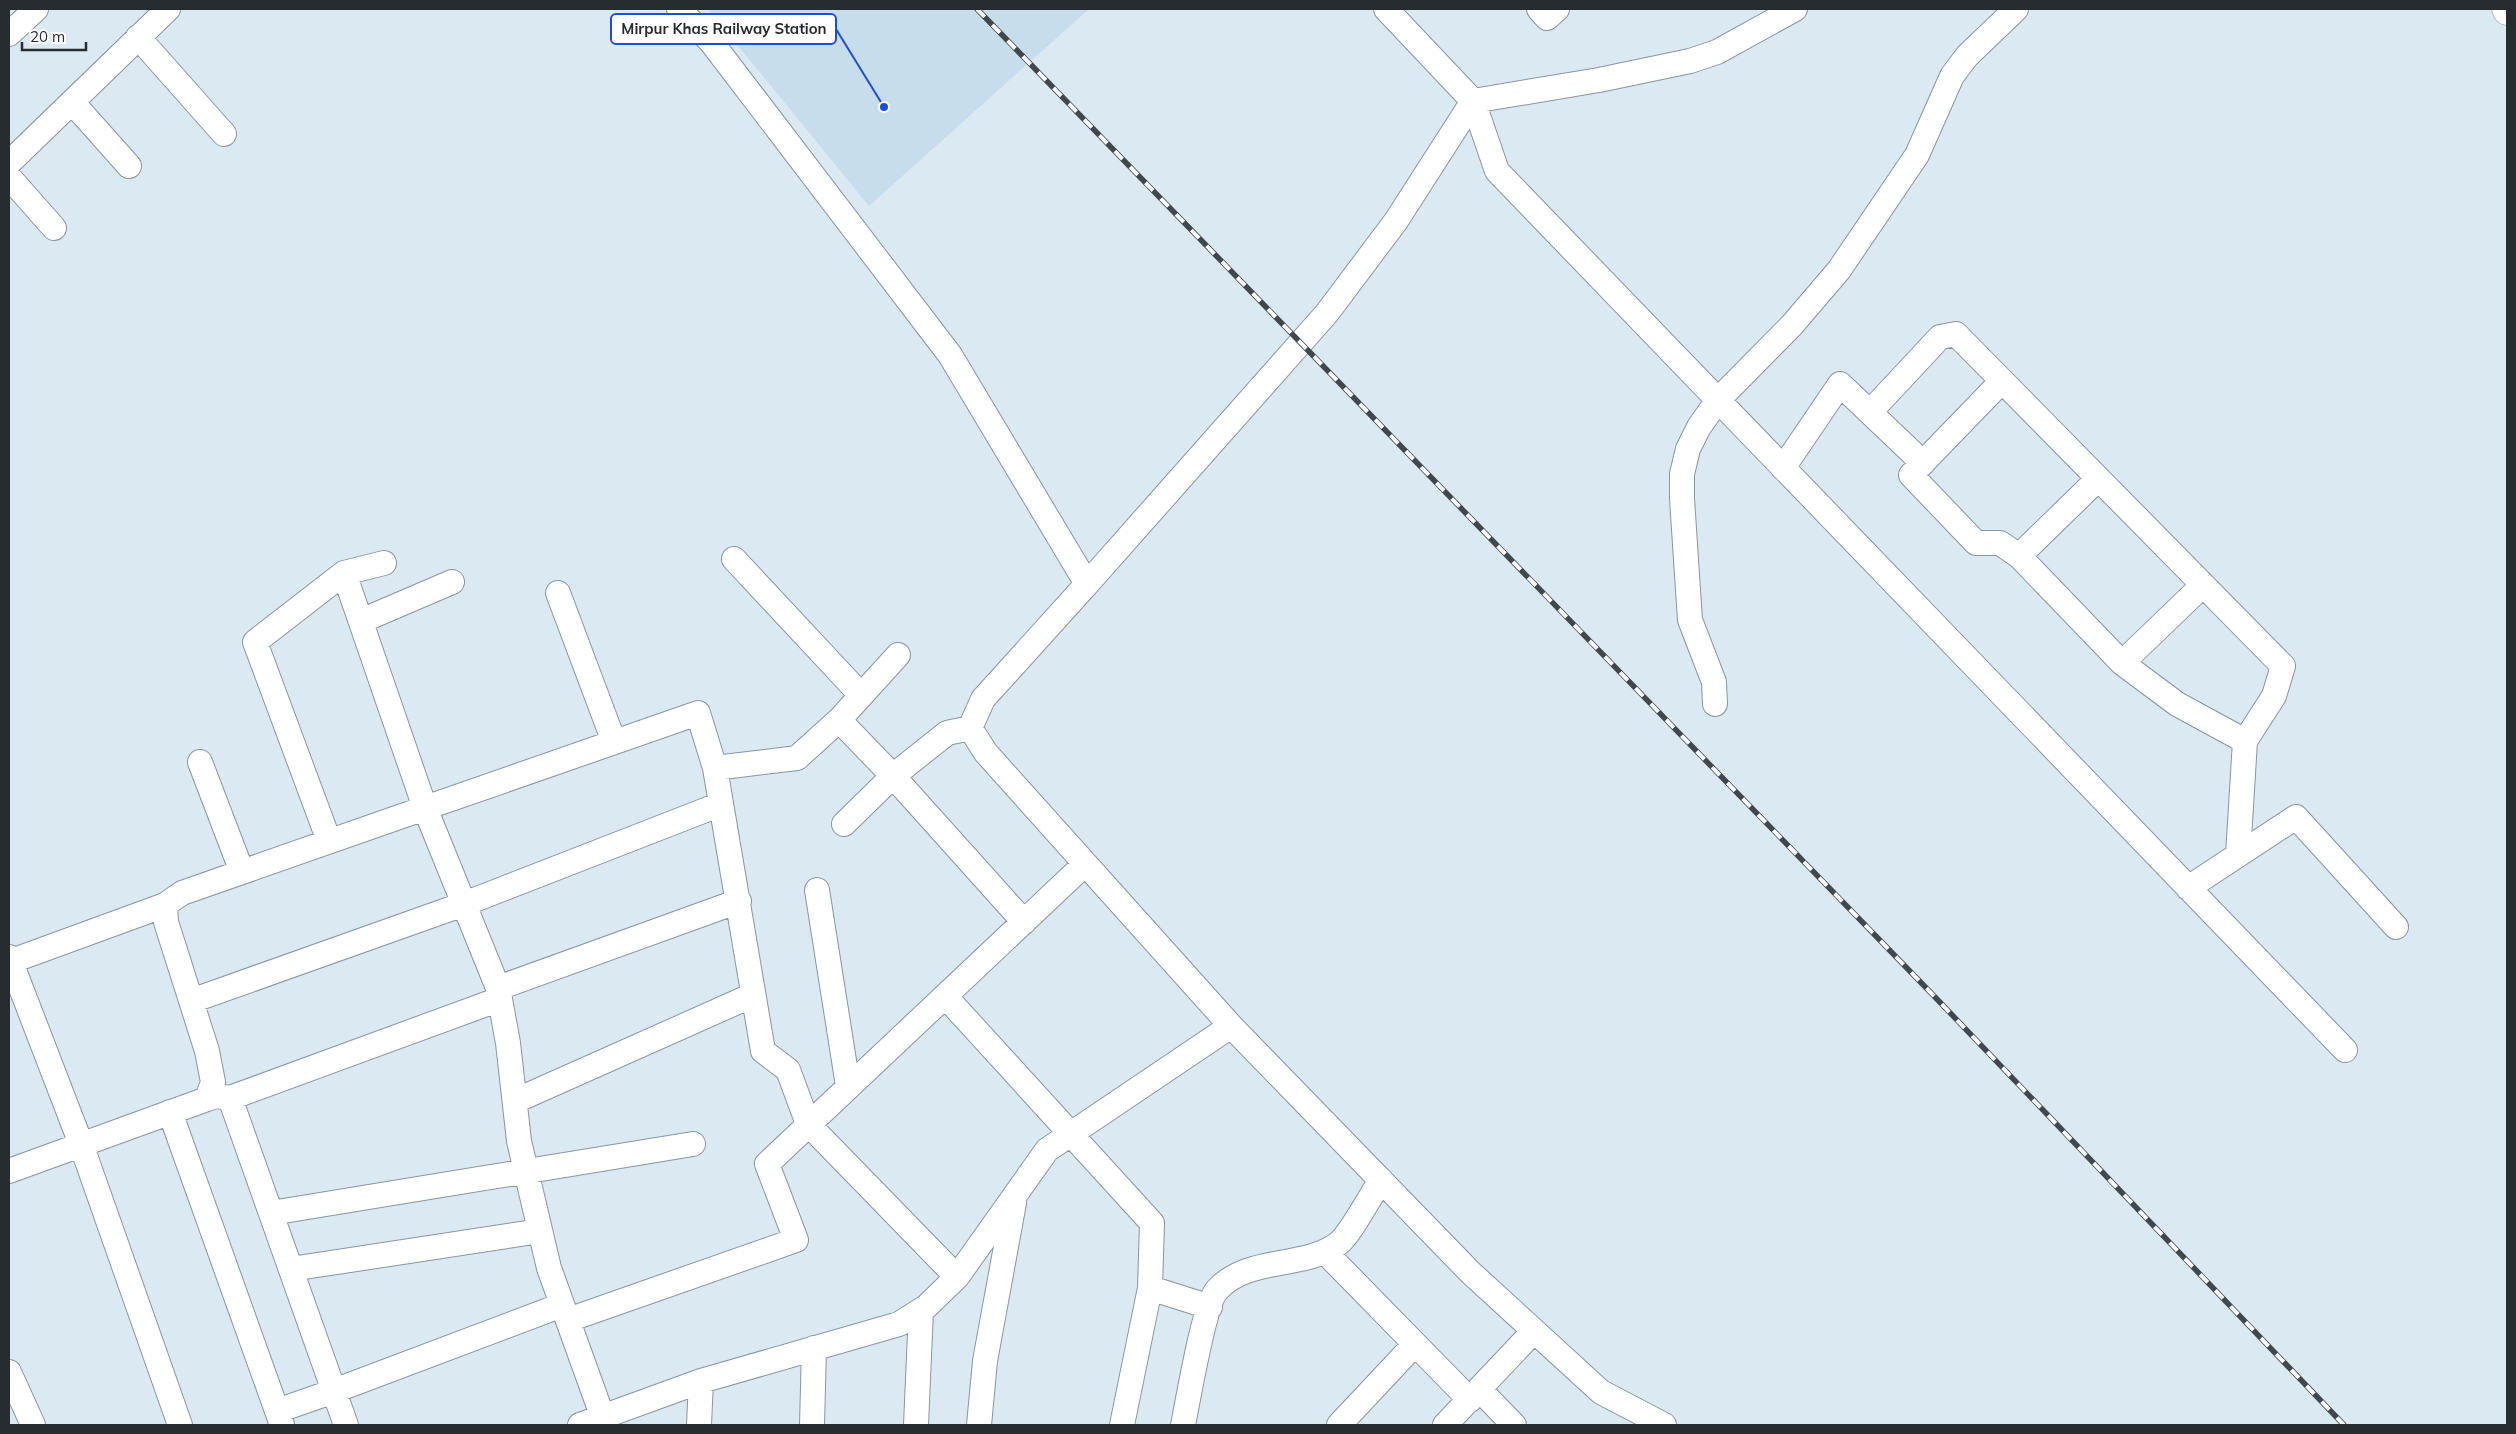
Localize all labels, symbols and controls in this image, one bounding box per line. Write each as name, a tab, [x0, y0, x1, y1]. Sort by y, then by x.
callout: Mirpur Khas Railway Station	[611, 14, 836, 44]
text: Mirpur Khas Railway Station	[621, 19, 827, 38]
scale bar	[22, 20, 86, 52]
text: 20 m	[30, 27, 65, 46]

